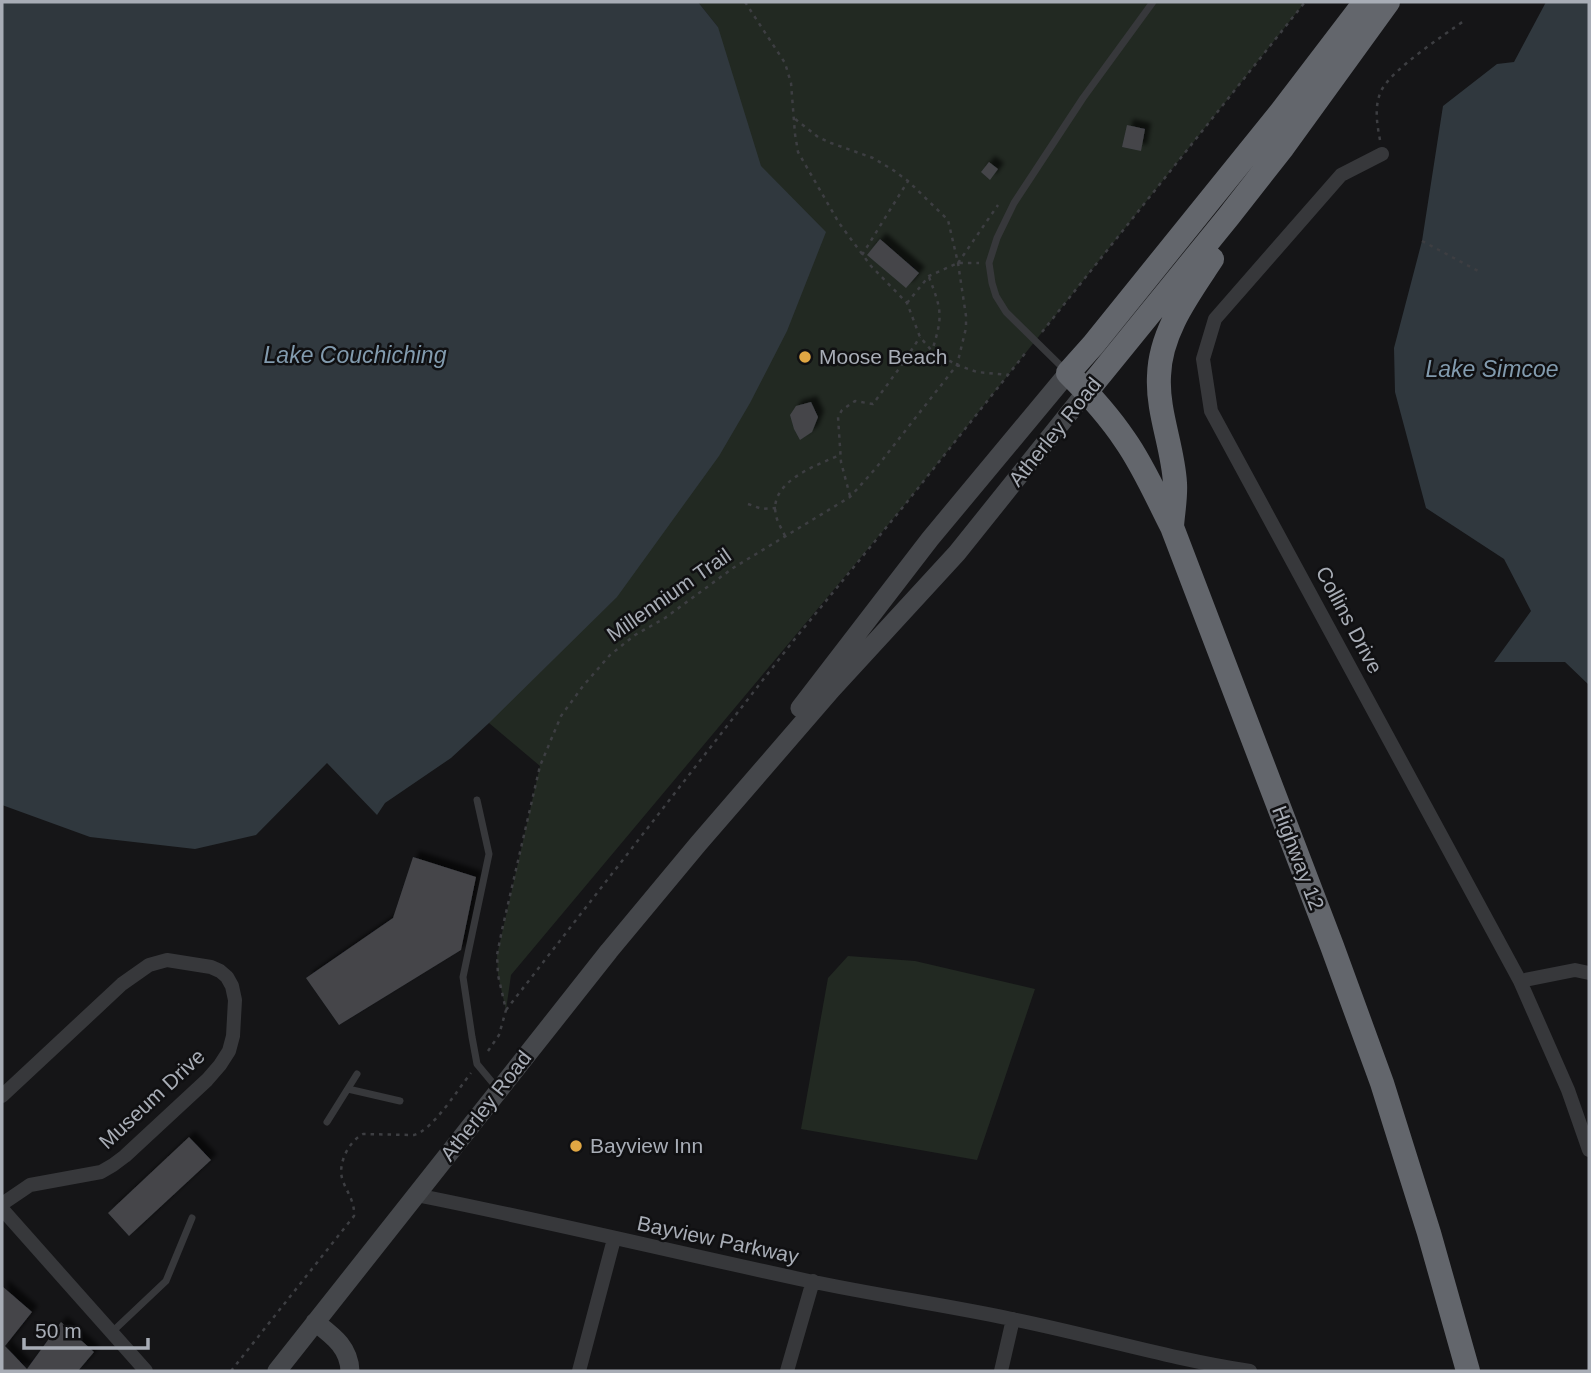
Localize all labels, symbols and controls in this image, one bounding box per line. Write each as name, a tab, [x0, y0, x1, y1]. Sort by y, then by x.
water label: Lake Couchiching	[264, 342, 447, 368]
place label: Moose Beach	[819, 345, 947, 368]
marker: Moose Beach	[797, 349, 813, 365]
water label: Lake Simcoe	[1426, 356, 1558, 382]
street label: Atherley Road	[1004, 373, 1105, 491]
street label: Millennium Trail	[602, 543, 735, 646]
street label: Collins Drive	[1312, 562, 1387, 677]
street label: Highway 12	[1268, 802, 1329, 913]
street label: Museum Drive	[94, 1044, 209, 1153]
street label: Atherley Road	[436, 1046, 536, 1165]
place label: Bayview Inn	[590, 1134, 703, 1157]
marker: Bayview Inn	[568, 1138, 584, 1154]
street label: Bayview Parkway	[635, 1211, 801, 1268]
scale bar	[24, 1306, 149, 1350]
text: 50 m	[35, 1319, 82, 1342]

